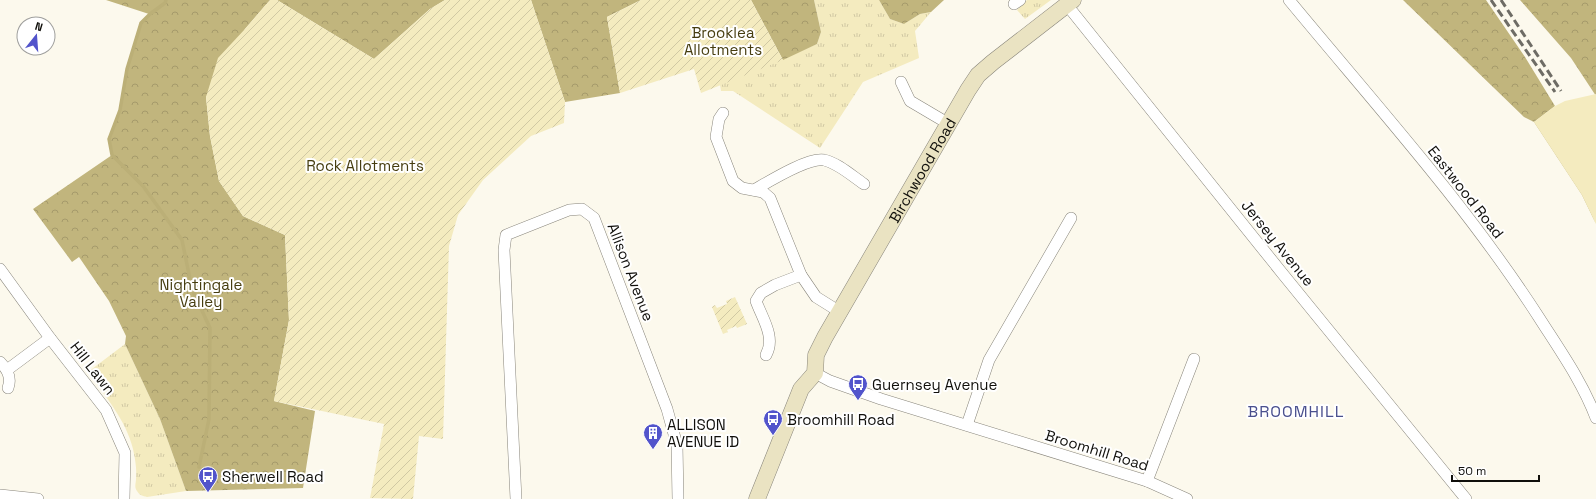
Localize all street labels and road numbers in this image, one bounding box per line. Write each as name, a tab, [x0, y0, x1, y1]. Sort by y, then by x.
street label: Birchwood Road	[884, 114, 960, 226]
street label: Eastwood Road	[1424, 142, 1508, 242]
street label: Jersey Avenue	[1237, 196, 1319, 290]
street label: Allison Avenue	[604, 220, 658, 324]
street label: Hill Lawn	[66, 337, 120, 399]
street label: Broomhill Road	[1043, 425, 1151, 475]

